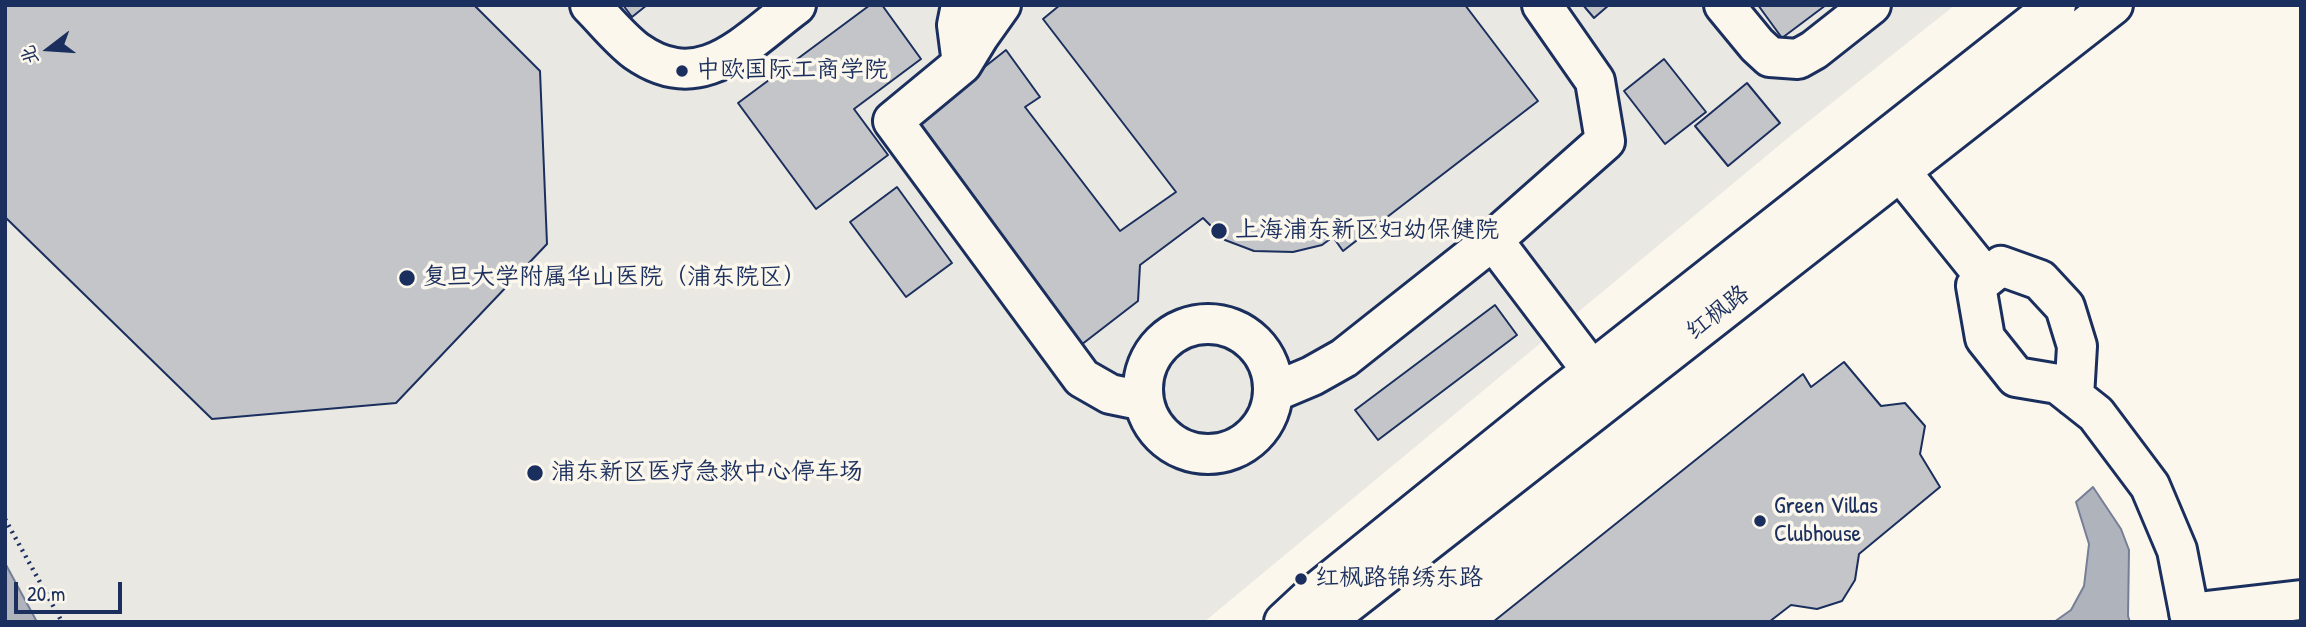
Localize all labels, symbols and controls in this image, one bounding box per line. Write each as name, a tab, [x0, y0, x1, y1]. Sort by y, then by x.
north arrow	[14, 14, 84, 84]
text: 北	[14, 42, 44, 68]
place label: 中欧国际工商学院	[696, 57, 888, 85]
marker: 中欧国际工商学院	[674, 63, 690, 79]
place label: 上海浦东新区妇幼保健院	[1235, 217, 1499, 245]
marker: 上海浦东新区妇幼保健院	[1209, 221, 1229, 241]
place label: 复旦大学附属华山医院（浦东院区）	[423, 264, 807, 292]
marker: 复旦大学附属华山医院（浦东院区）	[397, 268, 417, 288]
street label: 红枫路	[1681, 279, 1755, 347]
place label: 浦东新区医疗急救中心停车场	[551, 459, 863, 487]
marker: 浦东新区医疗急救中心停车场	[525, 463, 545, 483]
place label: Green Villas Clubhouse	[1774, 493, 1878, 549]
marker: Green Villas Clubhouse	[1752, 513, 1768, 529]
place label: 红枫路锦绣东路	[1315, 565, 1483, 593]
scale bar	[18, 568, 126, 612]
marker: 红枫路锦绣东路	[1293, 571, 1309, 587]
text: 20 m	[27, 579, 65, 608]

